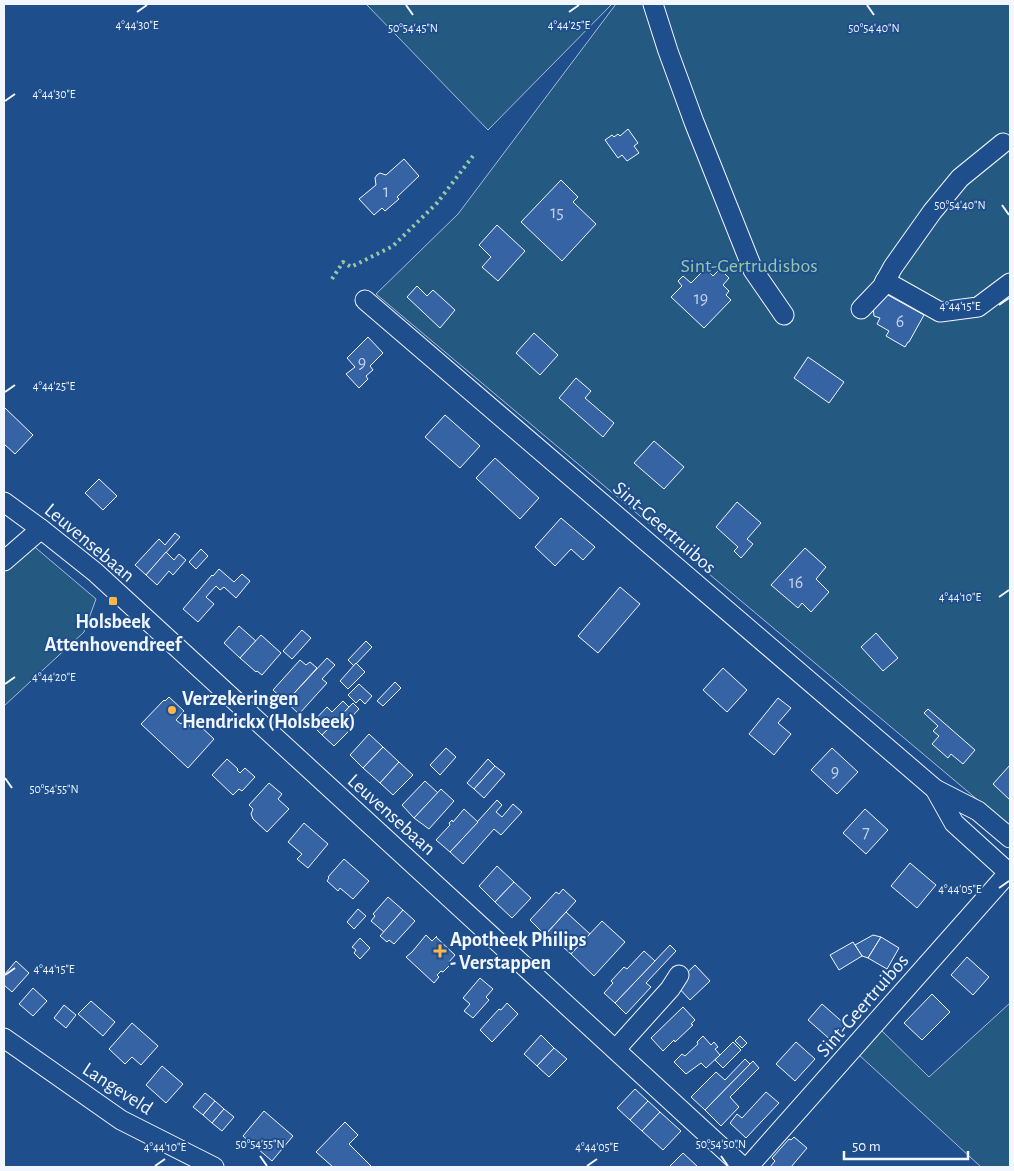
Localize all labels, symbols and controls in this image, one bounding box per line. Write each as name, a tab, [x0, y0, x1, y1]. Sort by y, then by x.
text: 4°44'30"E	[115, 19, 159, 31]
text: 4°44'25"E	[548, 19, 590, 31]
text: 50°54'45"N	[388, 22, 438, 34]
text: 50°54'40"N	[848, 22, 900, 34]
text: 4°44'30"E	[32, 88, 76, 100]
house number: 1	[383, 183, 389, 201]
text: 50°54'40"N	[934, 199, 986, 211]
house number: 15	[550, 204, 564, 222]
park label: Sint-Gertrudisbos	[680, 256, 818, 276]
house number: 19	[694, 290, 708, 308]
text: 4°44'15"E	[939, 300, 981, 312]
house number: 6	[896, 313, 904, 331]
house number: 9	[358, 354, 366, 372]
text: 4°44'25"E	[33, 380, 75, 392]
street label: Sint-Geertruibos	[609, 478, 719, 578]
street label: Leuvensebaan	[41, 500, 138, 586]
house number: 16	[789, 574, 803, 592]
text: 4°44'10"E	[939, 591, 981, 603]
marker: Holsbeek Attenhovendreef	[107, 595, 119, 607]
place label: Holsbeek Attenhovendreef	[45, 612, 183, 655]
text: 4°44'20"E	[32, 671, 76, 683]
place label: Verzekeringen Hendrickx (Holsbeek)	[182, 689, 355, 732]
marker: Verzekeringen Hendrickx (Holsbeek)	[166, 704, 178, 716]
house number: 9	[831, 763, 839, 781]
street label: Leuvensebaan	[344, 770, 439, 859]
text: 50°54'55"N	[29, 783, 79, 795]
house number: 7	[862, 824, 870, 842]
text: 4°44'05"E	[938, 883, 982, 895]
place label: Apotheek Philips - Verstappen	[450, 930, 587, 973]
marker: Apotheek Philips - Verstappen	[434, 945, 446, 957]
street label: Sint-Geertruibos	[813, 951, 913, 1061]
text: 4°44'15"E	[33, 963, 75, 975]
street label: Langeveld	[79, 1059, 156, 1119]
scale bar	[844, 1128, 968, 1160]
text: 50°54'55"N	[235, 1138, 285, 1150]
text: 50°54'50"N	[696, 1138, 746, 1150]
text: 50 m	[852, 1139, 881, 1154]
text: 4°44'10"E	[144, 1141, 186, 1153]
text: 4°44'05"E	[575, 1141, 619, 1153]

